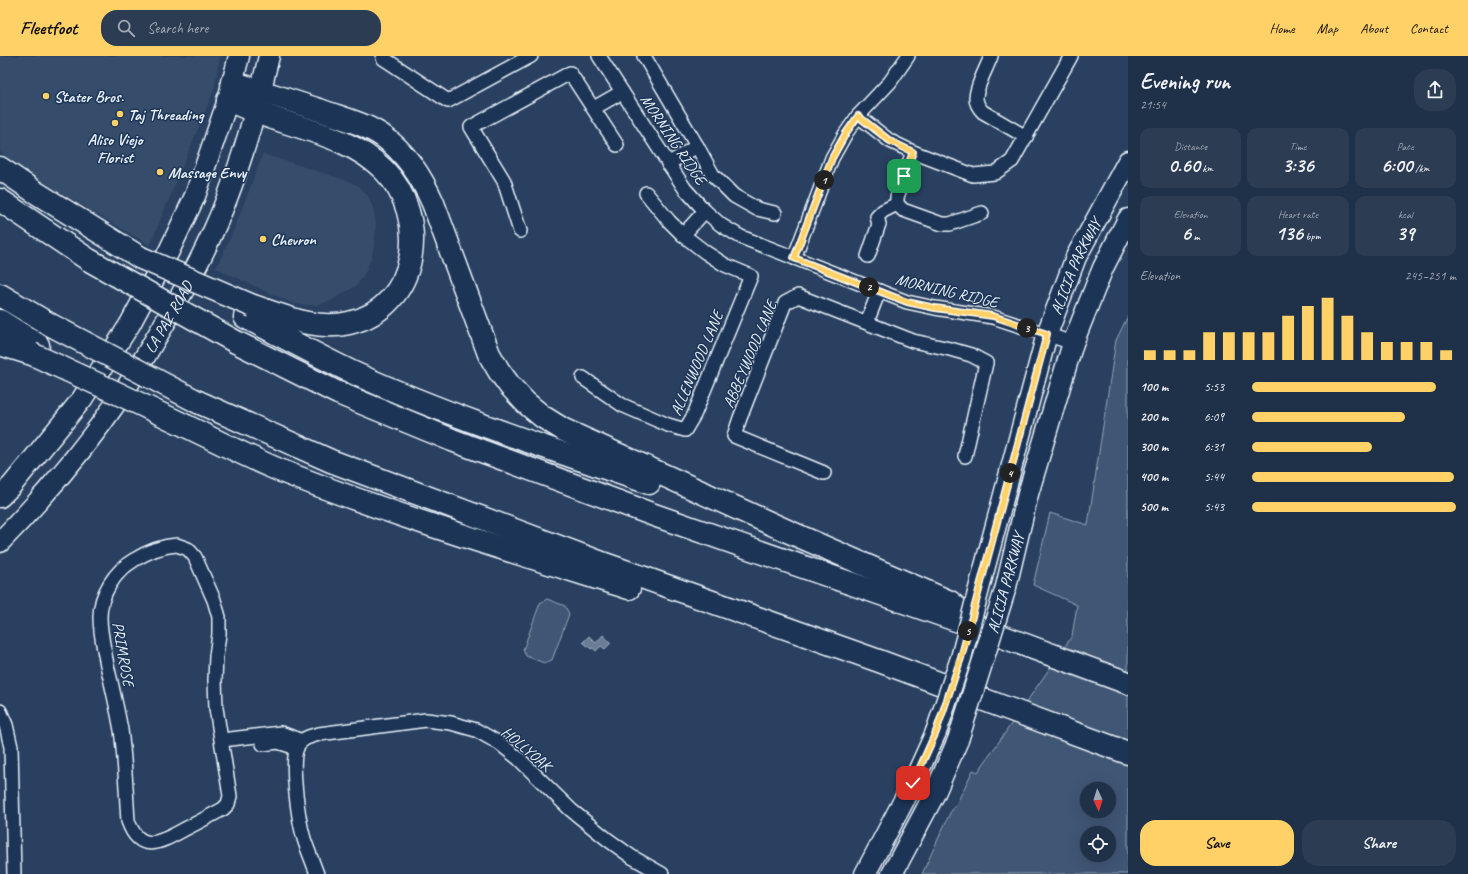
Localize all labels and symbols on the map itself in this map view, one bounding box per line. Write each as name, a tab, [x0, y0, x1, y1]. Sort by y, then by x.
place label: Stater Bros.	[54, 87, 124, 107]
marker: Stater Bros.	[41, 91, 51, 101]
street label: MORNING RIDGE	[636, 91, 712, 191]
place label: Taj Threading	[128, 105, 205, 125]
marker: Taj Threading	[115, 109, 125, 119]
marker: Aliso Viejo Florist	[110, 118, 120, 128]
place label: Aliso Viejo Florist	[88, 130, 145, 168]
pin	[887, 159, 921, 193]
place label: Massage Envy	[168, 163, 248, 183]
marker: Massage Envy	[155, 167, 165, 177]
pin: 1	[814, 170, 834, 190]
street label: ALICIA PARKWAY	[1046, 213, 1107, 318]
place label: Chevron	[271, 230, 316, 250]
marker: Chevron	[258, 234, 268, 244]
street label: MORNING RIDGE	[894, 269, 1002, 313]
street label: LA PAZ ROAD	[140, 276, 198, 357]
pin: 2	[859, 277, 879, 297]
street label: ABBEYWOOD LANE	[718, 296, 782, 411]
street label: ALLENWOOD LANE	[666, 306, 729, 419]
pin: 3	[1017, 318, 1037, 338]
pin: 4	[1000, 463, 1020, 483]
street label: ALICIA PARKWAY	[983, 528, 1030, 636]
street label: PRIMROSE	[108, 620, 139, 690]
pin: 5	[958, 621, 978, 641]
street label: HOLLYOAK	[497, 722, 558, 778]
pin	[896, 766, 930, 800]
north arrow	[1080, 782, 1116, 818]

